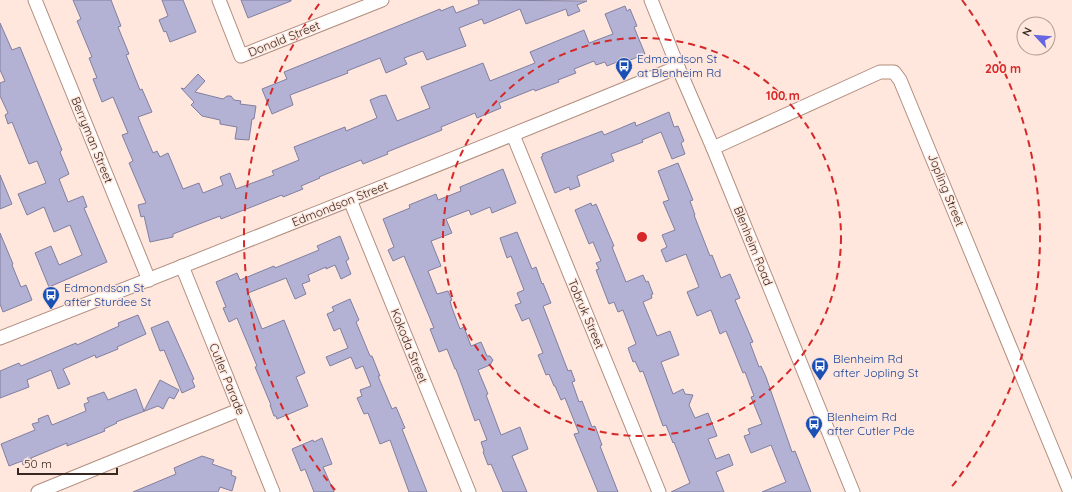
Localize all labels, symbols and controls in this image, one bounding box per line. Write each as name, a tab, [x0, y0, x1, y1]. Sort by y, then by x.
north arrow	[1016, 16, 1056, 56]
street label: Donald Street	[246, 17, 322, 60]
text: N	[1019, 25, 1035, 38]
place label: Edmondson St at Blenheim Rd	[637, 51, 721, 80]
bus stop icon: Edmondson St at Blenheim Rd	[614, 56, 634, 81]
text: 200 m	[985, 61, 1021, 76]
text: 100 m	[766, 88, 800, 103]
street label: Berryman Street	[68, 94, 117, 185]
street label: Jopling Street	[925, 151, 968, 228]
street label: Edmondson Street	[290, 177, 390, 230]
street label: Blenheim Road	[731, 204, 776, 288]
centre of rings	[635, 230, 649, 244]
street label: Tobruk Street	[565, 277, 608, 351]
place label: Edmondson St after Sturdee St	[64, 280, 151, 309]
bus stop icon: Edmondson St after Sturdee St	[41, 285, 61, 310]
street label: Kokoda Street	[388, 306, 431, 385]
street label: Cutler Parade	[206, 341, 249, 417]
place label: Blenheim Rd after Jopling St	[833, 351, 919, 380]
bus stop icon: Blenheim Rd after Jopling St	[810, 356, 830, 381]
place label: Blenheim Rd after Cutler Pde	[827, 409, 915, 438]
bus stop icon: Blenheim Rd after Cutler Pde	[804, 414, 824, 439]
scale bar	[18, 450, 117, 476]
text: 50 m	[24, 456, 52, 471]

